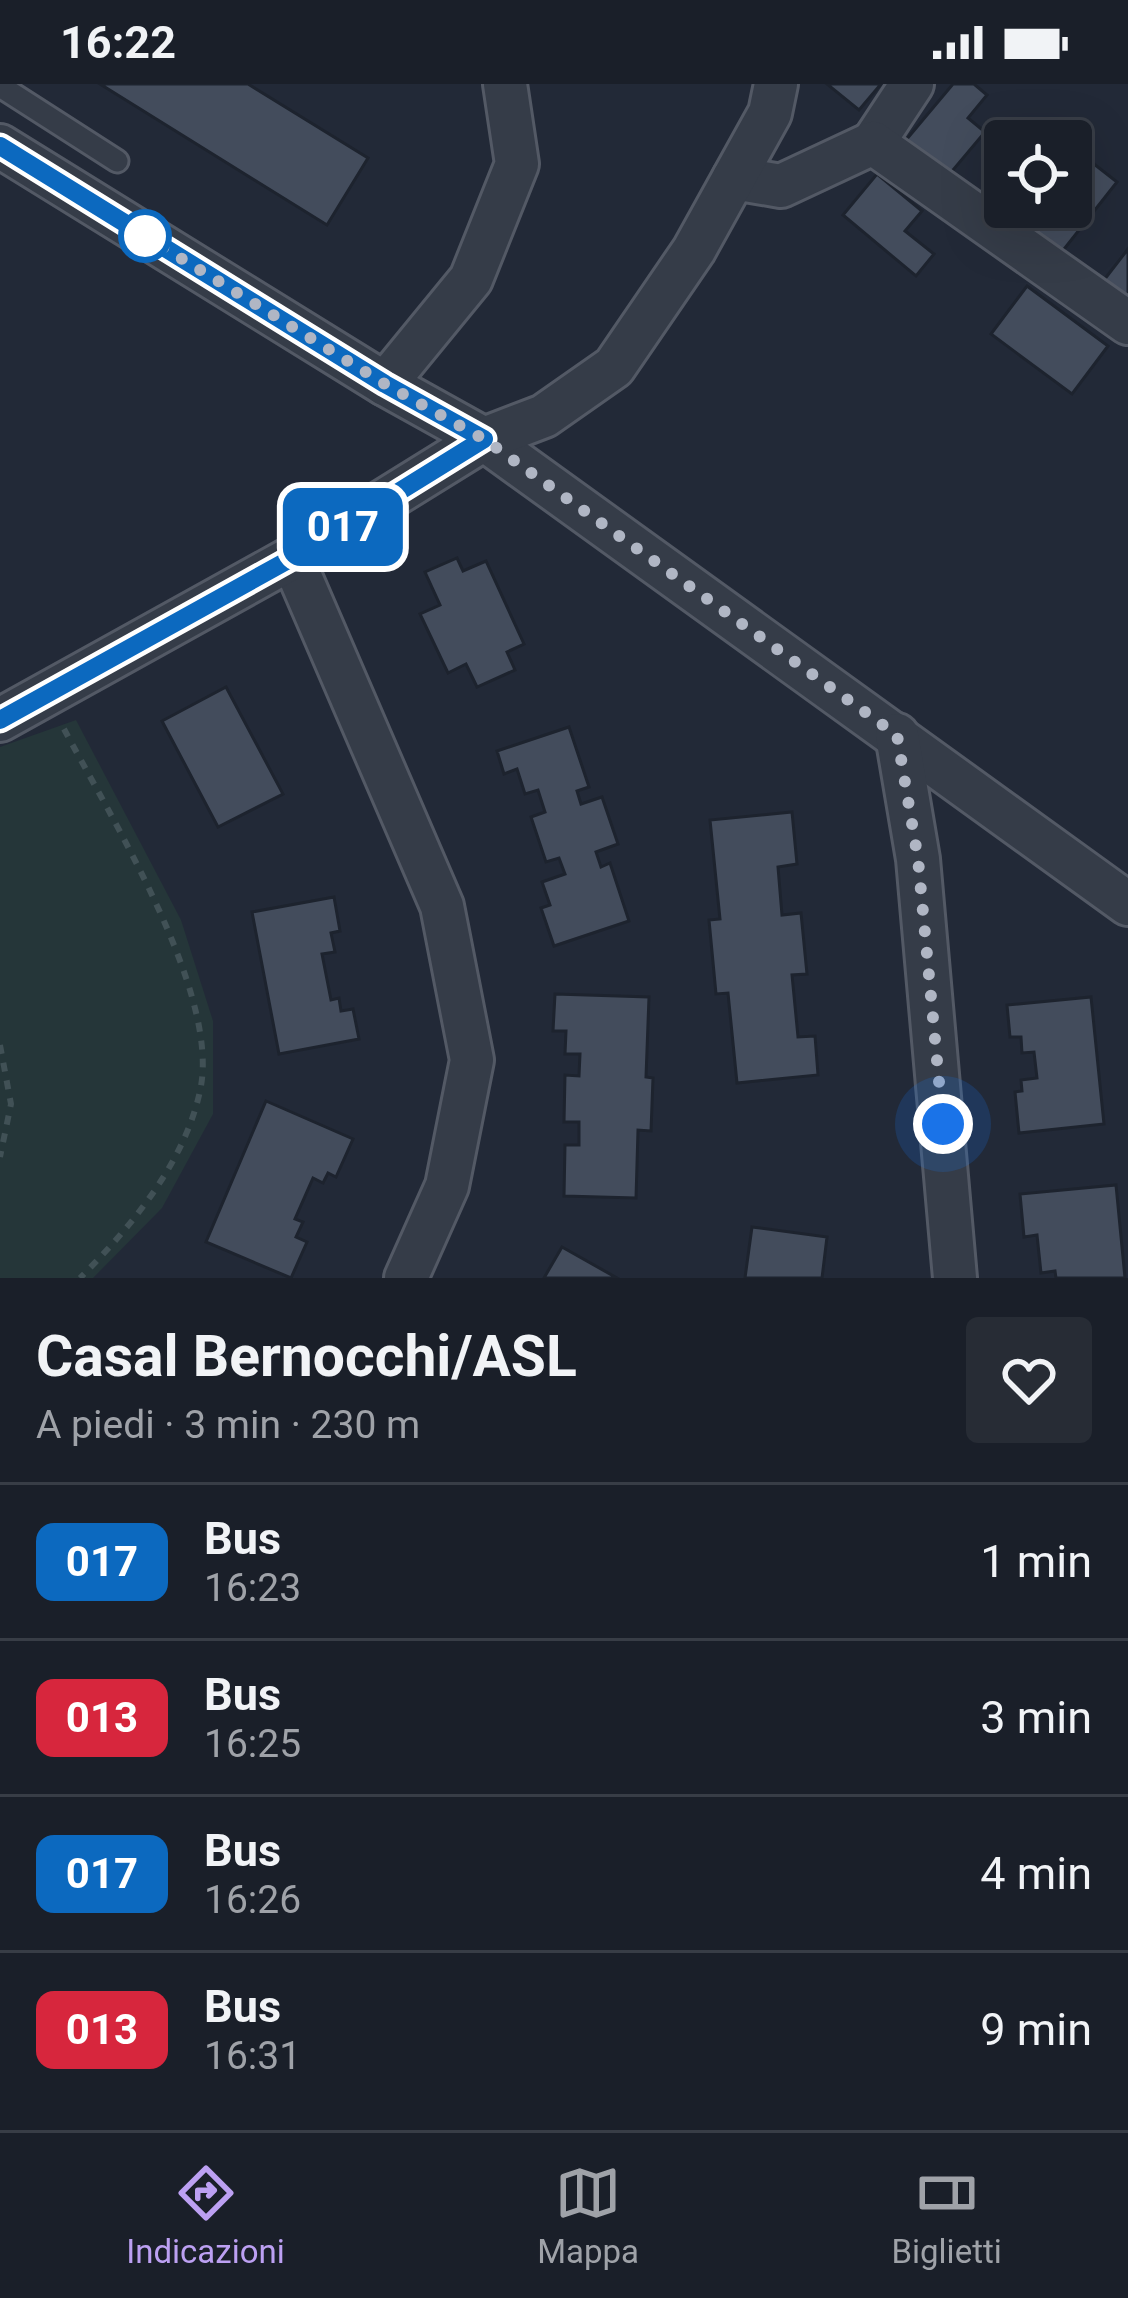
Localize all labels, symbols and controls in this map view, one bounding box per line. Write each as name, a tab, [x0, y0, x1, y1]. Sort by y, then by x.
text: 16:22	[60, 16, 176, 69]
map controls	[984, 120, 1092, 228]
button: locate	[984, 120, 1092, 228]
unlabelled marker	[120, 211, 170, 261]
line badge: 017	[274, 488, 412, 566]
text: 017	[307, 502, 379, 551]
your location	[913, 1094, 973, 1154]
button: heart	[966, 1317, 1092, 1443]
text: Casal Bernocchi/ASL	[36, 1323, 577, 1390]
text: A piedi · 3 min · 230 m	[36, 1402, 420, 1448]
text: Bus	[204, 1512, 281, 1565]
text: 1 min	[980, 1535, 1092, 1588]
text: 017	[66, 1537, 138, 1586]
text: 16:23	[204, 1565, 301, 1611]
text: Bus	[204, 1668, 281, 1721]
text: 3 min	[980, 1691, 1092, 1744]
text: 013	[66, 1693, 138, 1742]
text: 16:25	[204, 1721, 301, 1767]
text: Bus	[204, 1824, 281, 1877]
text: 4 min	[980, 1847, 1092, 1900]
text: 017	[66, 1849, 138, 1898]
text: 16:26	[204, 1877, 301, 1923]
text: Bus	[204, 1980, 281, 2033]
text: 9 min	[980, 2003, 1092, 2056]
text: 013	[66, 2005, 138, 2054]
text: 16:31	[204, 2033, 301, 2079]
tab: Indicazioni	[126, 2160, 285, 2271]
tab: Mappa	[537, 2160, 639, 2271]
tab: Biglietti	[891, 2160, 1002, 2271]

